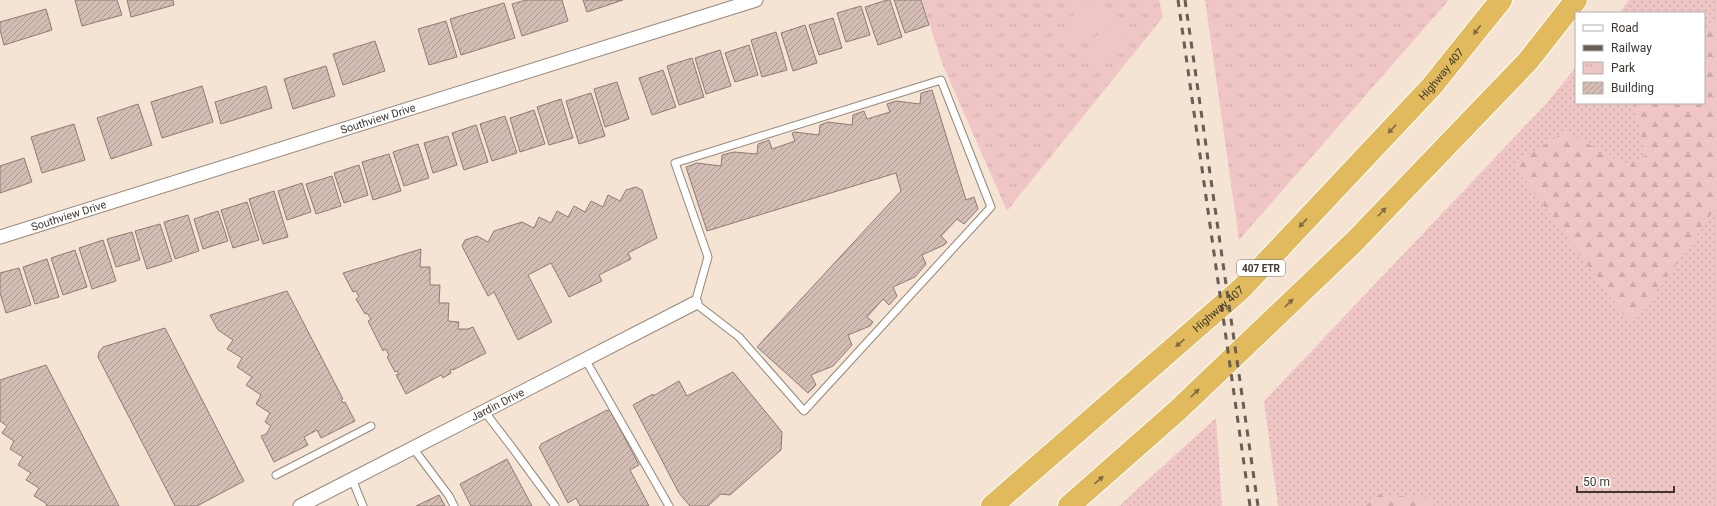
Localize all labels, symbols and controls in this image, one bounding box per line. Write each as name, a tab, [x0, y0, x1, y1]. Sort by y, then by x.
legend	[1575, 12, 1705, 104]
text: Road	[1611, 21, 1639, 35]
one-way arrow	[1473, 25, 1481, 36]
text: Railway	[1611, 41, 1652, 55]
street label: Highway 407	[1416, 46, 1467, 103]
text: Park	[1611, 61, 1636, 75]
text: Building	[1611, 81, 1654, 95]
street label: Southview Drive	[339, 101, 417, 137]
one-way arrow	[1387, 124, 1397, 134]
street label: Southview Drive	[30, 198, 108, 234]
one-way arrow	[1377, 207, 1387, 217]
one-way arrow	[1299, 219, 1308, 228]
road number: 407 ETR	[1237, 260, 1285, 276]
street label: Highway 407	[1190, 284, 1247, 335]
one-way arrow	[1284, 299, 1294, 308]
one-way arrow	[1174, 338, 1185, 347]
street label: Jardin Drive	[469, 386, 527, 424]
one-way arrow	[1190, 389, 1200, 398]
scale bar	[1577, 468, 1674, 494]
text: 50 m	[1583, 475, 1610, 489]
one-way arrow	[1093, 476, 1104, 485]

